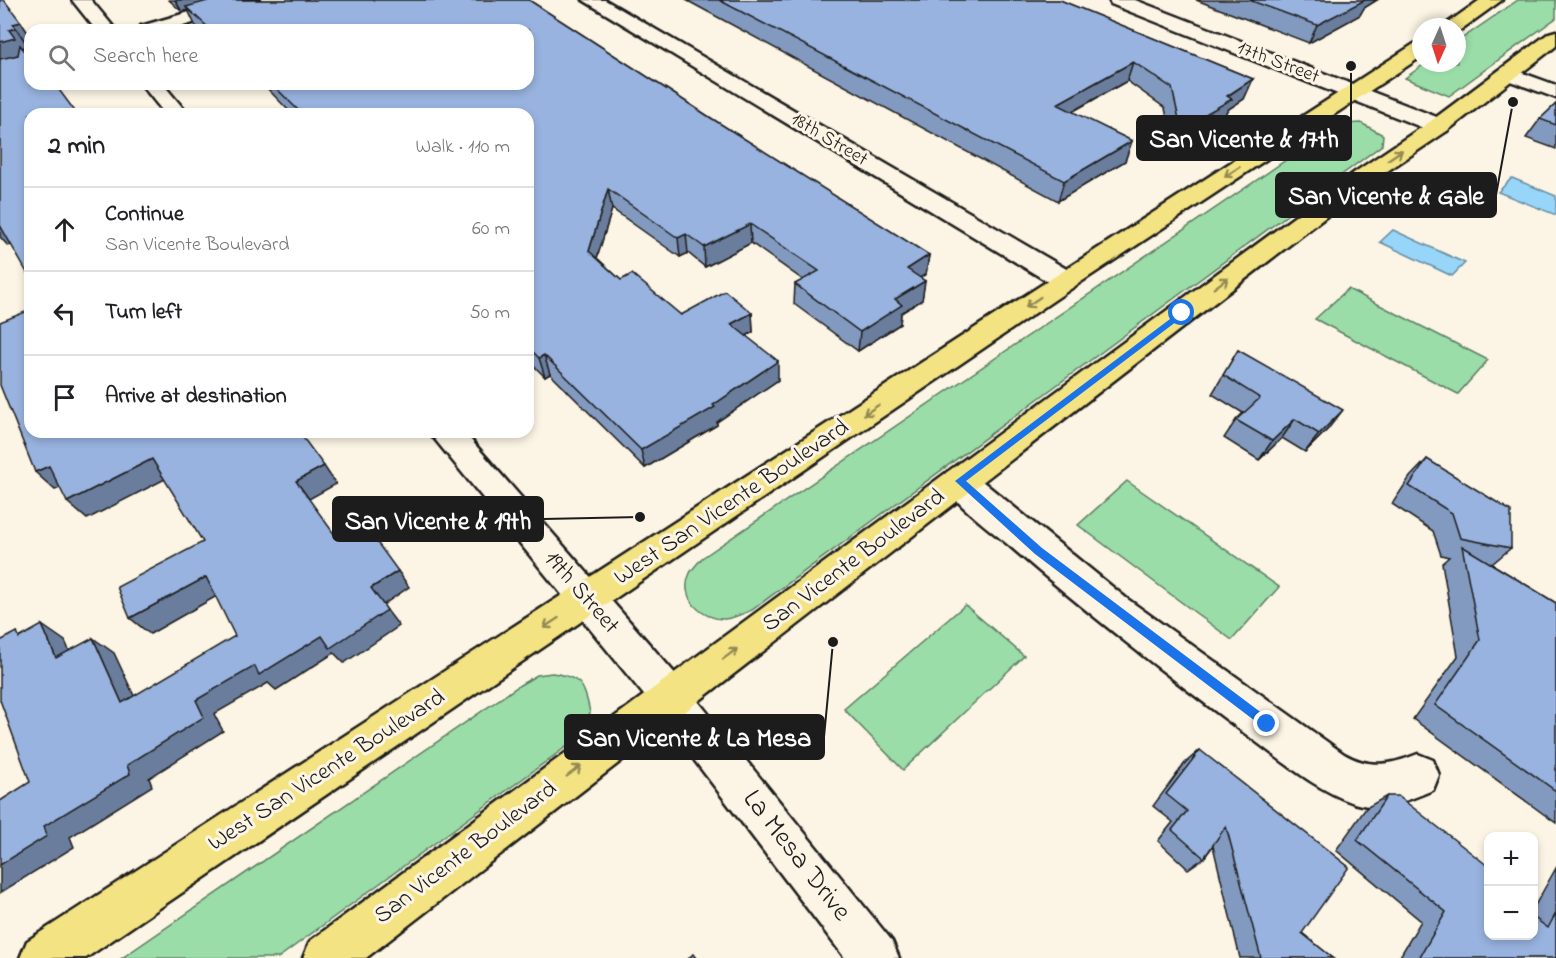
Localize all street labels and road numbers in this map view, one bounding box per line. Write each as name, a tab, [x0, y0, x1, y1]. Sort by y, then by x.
street label: 17th Street	[1233, 34, 1324, 92]
street label: 18th Street	[785, 106, 873, 175]
street label: West San Vicente Boulevard	[609, 414, 855, 592]
street label: San Vicente Boulevard	[757, 483, 951, 639]
street label: 19th Street	[535, 543, 627, 643]
street label: West San Vicente Boulevard	[201, 681, 453, 861]
street label: San Vicente Boulevard	[367, 772, 565, 934]
street label: La Mesa Drive	[732, 782, 861, 931]

